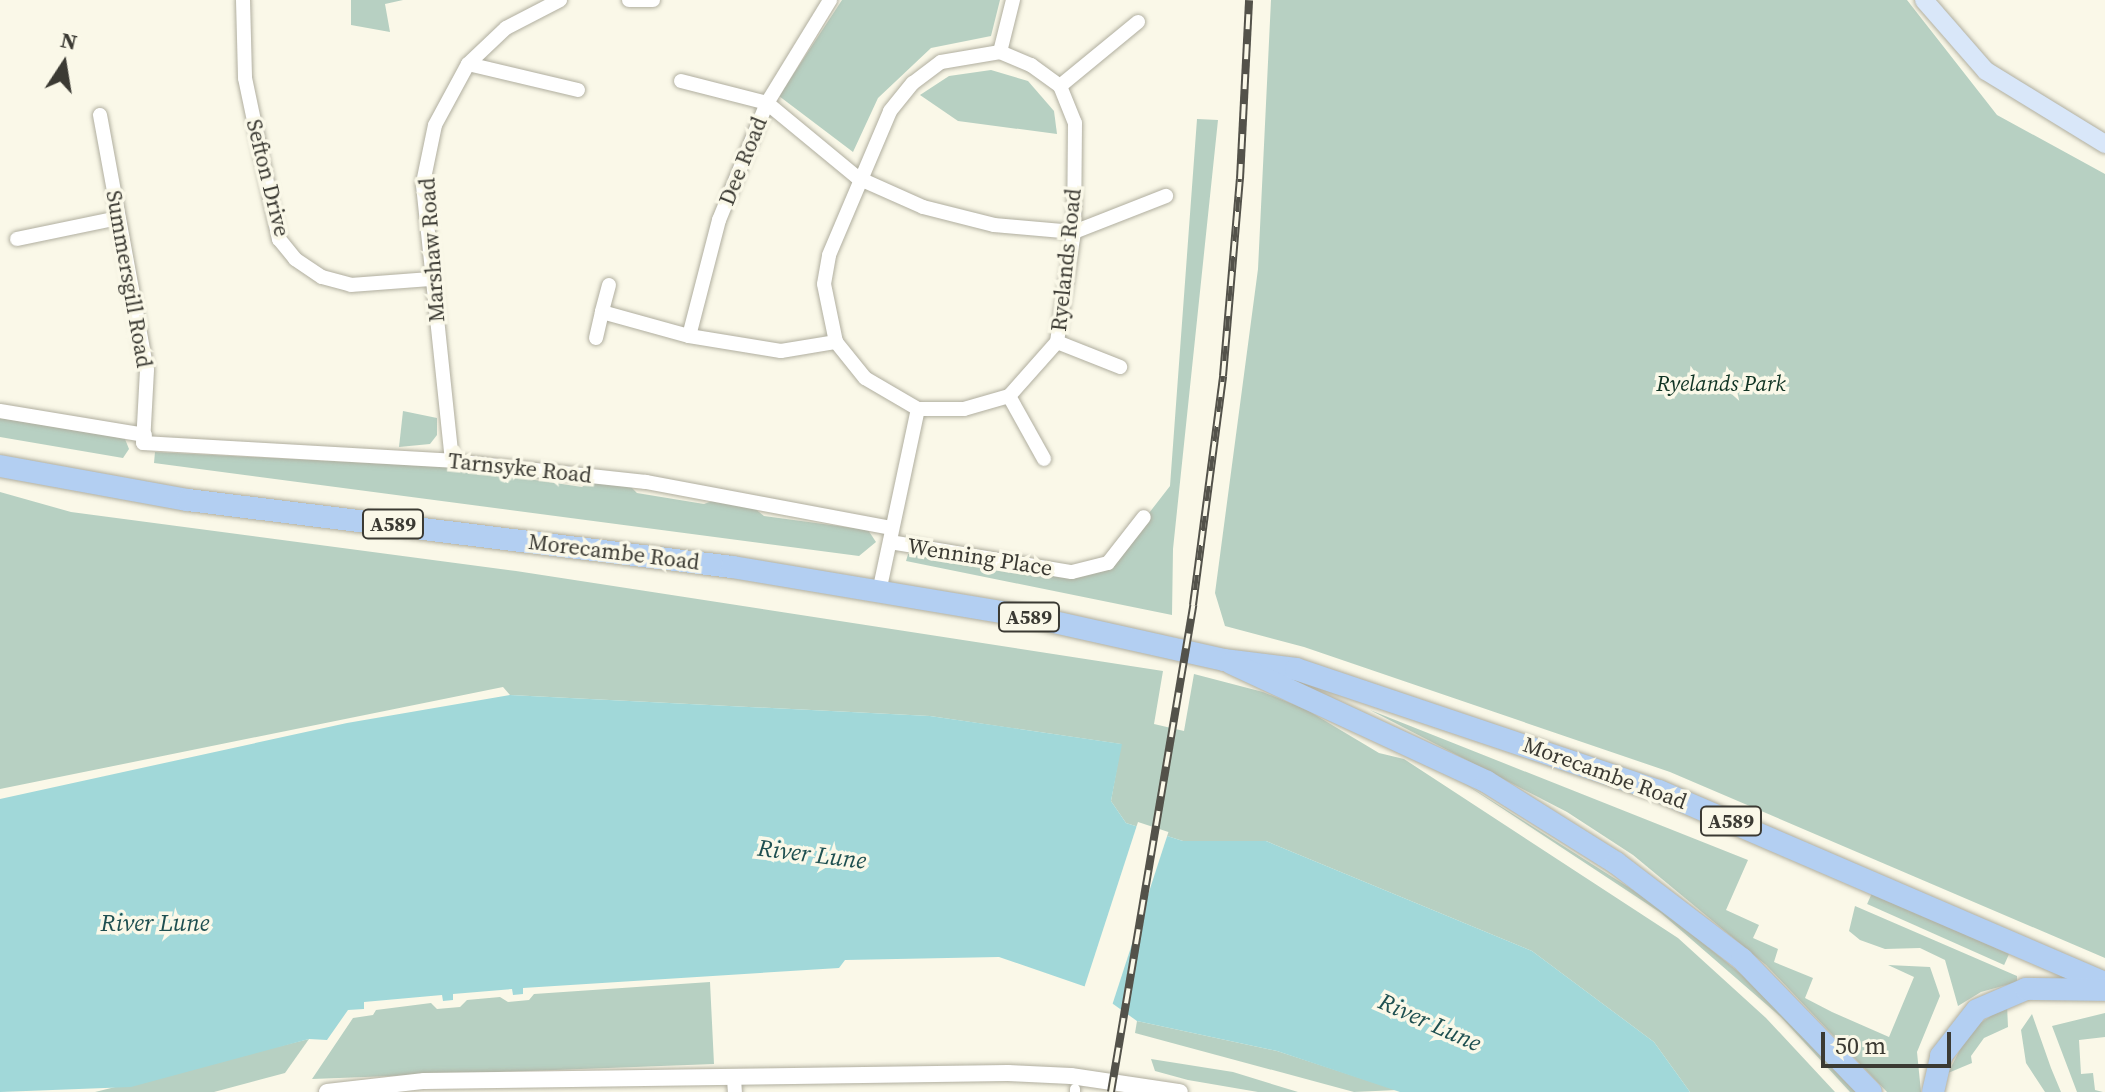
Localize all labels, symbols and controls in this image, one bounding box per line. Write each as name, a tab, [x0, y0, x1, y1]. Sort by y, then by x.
north arrow	[24, 24, 104, 104]
text: N	[58, 24, 80, 57]
street label: Dee Road	[713, 113, 773, 209]
street label: Sefton Drive	[241, 117, 295, 239]
street label: Marshaw Road	[414, 177, 450, 323]
street label: Ryelands Road	[1045, 187, 1087, 333]
street label: Summersgill Road	[100, 188, 158, 370]
park label: Ryelands Park	[1656, 371, 1786, 397]
street label: Tarnsyke Road	[447, 447, 593, 489]
road number: A589	[361, 508, 425, 540]
street label: Morecambe Road	[527, 528, 701, 576]
street label: Wenning Place	[906, 533, 1054, 581]
road number: A589	[997, 601, 1061, 633]
street label: Morecambe Road	[1520, 731, 1690, 815]
road number: A589	[1699, 805, 1763, 837]
water label: River Lune	[756, 833, 868, 875]
water label: River Lune	[100, 909, 210, 937]
water label: River Lune	[1374, 987, 1486, 1057]
scale bar	[1825, 1016, 1955, 1066]
text: 50 m	[1835, 1029, 1886, 1062]

